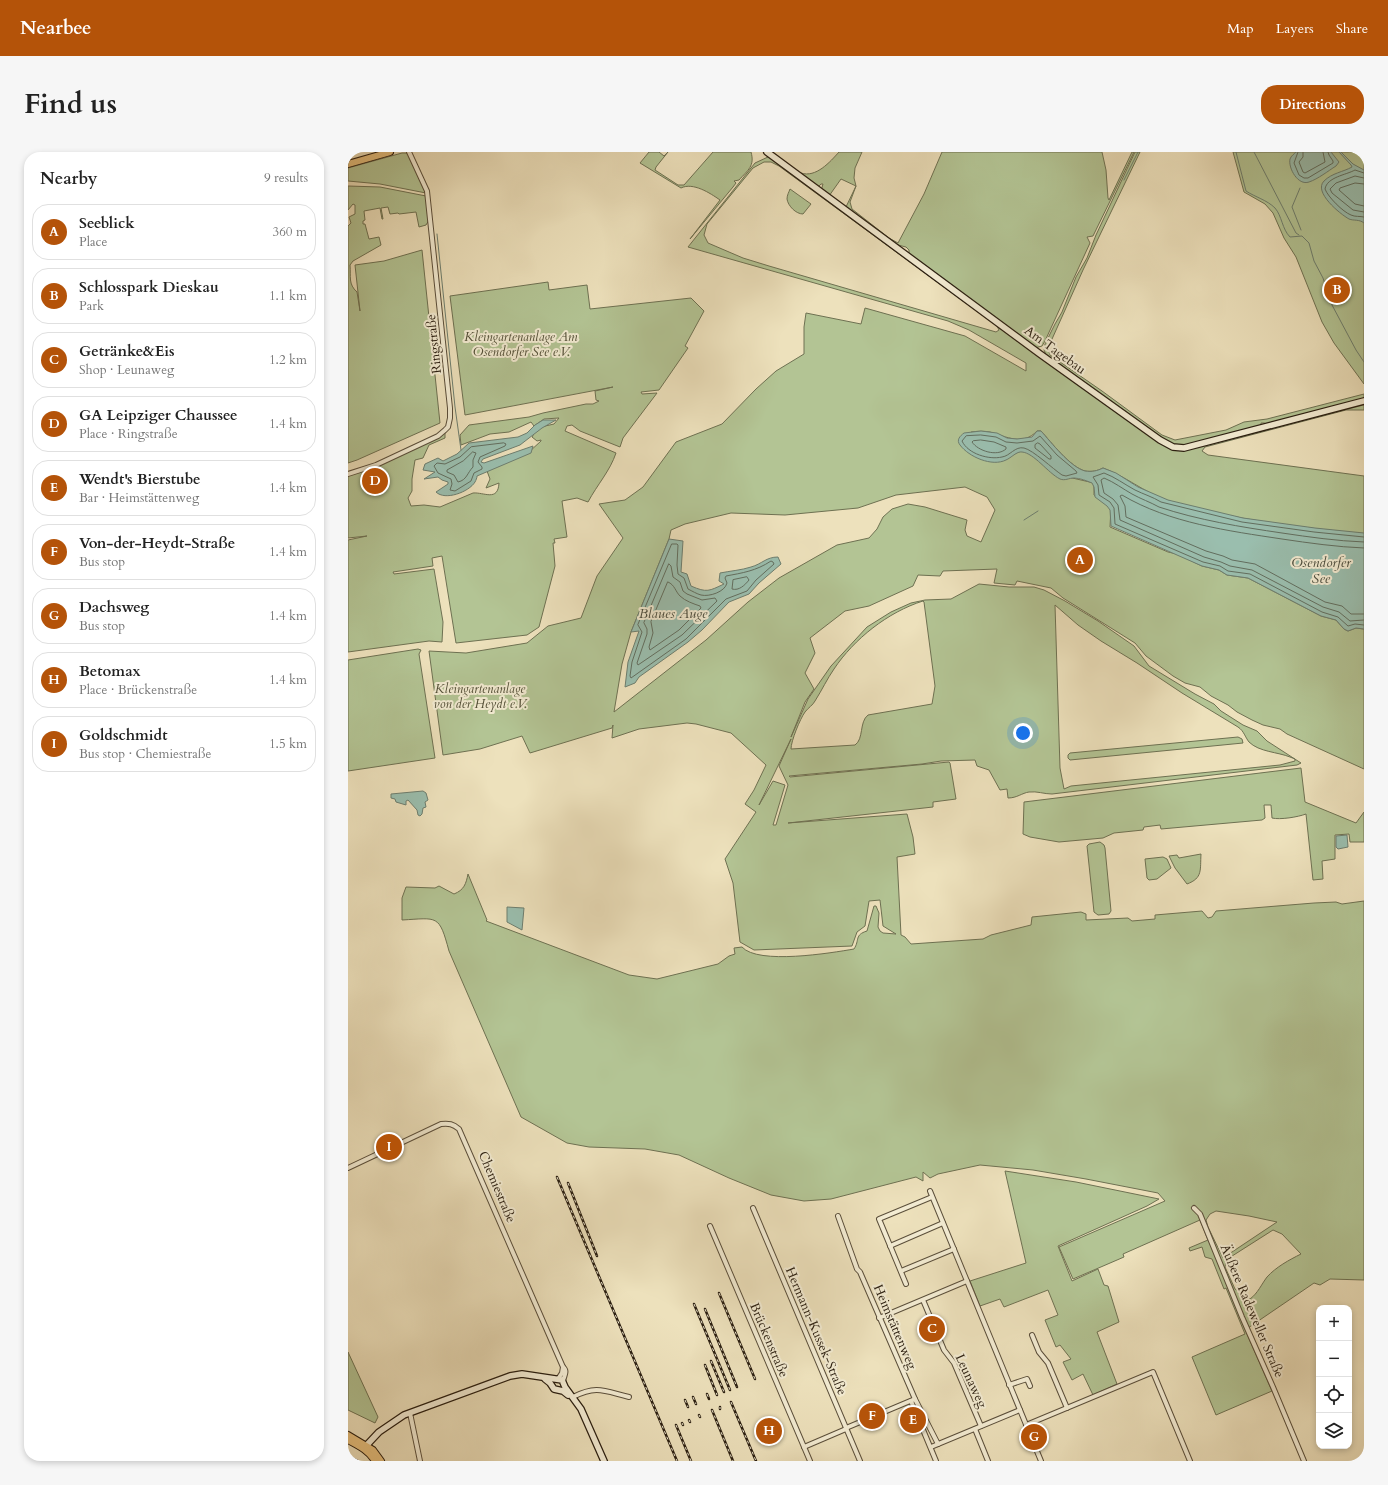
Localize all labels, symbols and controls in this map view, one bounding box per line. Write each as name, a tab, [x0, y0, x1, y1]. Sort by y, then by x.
text: Nearbee	[20, 15, 91, 41]
text: Map	[1227, 19, 1254, 38]
text: Layers	[1276, 19, 1314, 38]
text: Share	[1336, 19, 1368, 38]
text: Find us	[24, 85, 117, 123]
button: Directions	[1261, 85, 1364, 124]
text: Nearby	[40, 167, 97, 190]
text: 9 results	[264, 169, 308, 187]
text: Seeblick	[79, 213, 135, 233]
text: A	[49, 223, 59, 241]
text: 360 m	[273, 223, 307, 241]
text: Place	[79, 233, 107, 251]
pin: B	[1324, 275, 1350, 305]
text: Schlosspark Dieskau	[79, 277, 219, 297]
text: B	[49, 287, 59, 305]
text: 1.1 km	[269, 287, 307, 305]
text: Park	[79, 297, 104, 315]
street label: Ringstraße	[422, 313, 446, 375]
street label: Am Tagebau	[1021, 322, 1089, 378]
park label: Kleingartenanlage Am Osendorfer See e.V.	[464, 328, 578, 361]
text: Getränke&Eis	[79, 341, 175, 361]
text: C	[49, 351, 59, 369]
text: 1.2 km	[269, 351, 307, 369]
text: Shop · Leunaweg	[79, 361, 174, 379]
text: GA Leipziger Chaussee	[79, 405, 237, 425]
text: D	[48, 415, 60, 433]
text: 1.4 km	[269, 415, 307, 433]
text: Place · Ringstraße	[79, 425, 178, 443]
pin: D	[362, 466, 388, 496]
text: Wendt's Bierstube	[79, 469, 200, 489]
text: E	[50, 479, 58, 497]
text: 1.4 km	[269, 479, 307, 497]
text: Bar · Heimstättenweg	[79, 489, 199, 507]
text: Von-der-Heydt-Straße	[79, 533, 235, 553]
text: F	[50, 543, 58, 561]
text: 1.4 km	[269, 543, 307, 561]
pin: A	[1067, 545, 1093, 575]
text: Bus stop	[79, 553, 125, 571]
water label: Osendorfer See	[1291, 553, 1351, 588]
text: Dachsweg	[79, 597, 149, 617]
water label: Blaues Auge	[639, 604, 708, 623]
text: G	[49, 607, 59, 625]
text: 1.4 km	[269, 607, 307, 625]
text: Bus stop	[79, 617, 125, 635]
text: Betomax	[79, 661, 141, 681]
text: H	[48, 671, 60, 689]
text: 1.4 km	[269, 671, 307, 689]
park label: Kleingartenanlage von der Heydt e.V.	[434, 680, 528, 713]
text: Place · Brückenstraße	[79, 681, 197, 699]
your location	[1013, 723, 1033, 743]
text: Goldschmidt	[79, 725, 167, 745]
text: I	[51, 735, 57, 753]
text: 1.5 km	[269, 735, 307, 753]
text: Bus stop · Chemiestraße	[79, 745, 212, 763]
pin: I	[376, 1132, 402, 1162]
street label: Chemiestraße	[474, 1149, 520, 1226]
street label: Äußere Radeweller Straße	[1216, 1242, 1288, 1381]
street label: Hermann-Kussek-Straße	[781, 1264, 851, 1398]
street label: Heimstättenweg	[869, 1282, 921, 1373]
street label: Brückenstraße	[745, 1300, 793, 1380]
map controls	[1316, 1305, 1352, 1449]
button: +	[1316, 1305, 1352, 1341]
pin: C	[919, 1314, 945, 1344]
button: −	[1316, 1341, 1352, 1377]
street label: Leunaweg	[951, 1351, 992, 1412]
button: locate	[1316, 1377, 1352, 1413]
pin: F	[859, 1401, 885, 1431]
pin: E	[900, 1405, 926, 1435]
button: layers	[1316, 1413, 1352, 1449]
pin: H	[756, 1416, 782, 1446]
pin: G	[1021, 1422, 1047, 1452]

